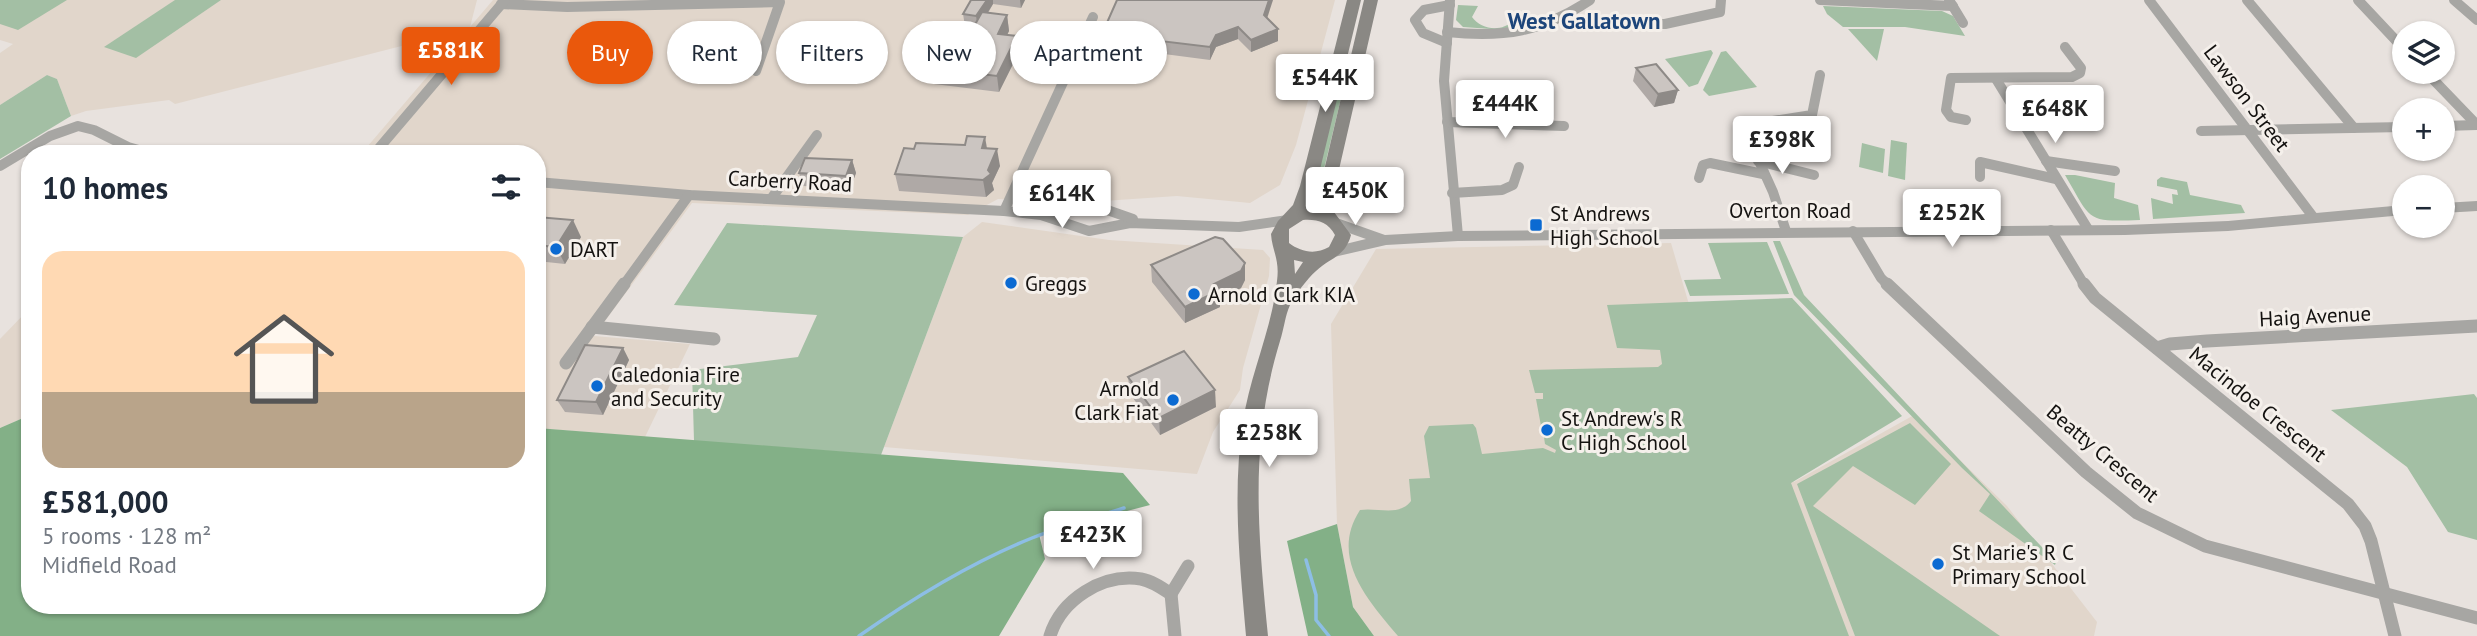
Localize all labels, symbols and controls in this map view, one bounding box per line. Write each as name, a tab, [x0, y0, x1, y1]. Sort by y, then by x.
district label: West Gallatown	[1507, 6, 1661, 35]
chip: Buy	[567, 21, 653, 84]
chip: Rent	[667, 21, 762, 84]
chip: Filters	[776, 21, 888, 84]
chip: New	[902, 21, 996, 84]
chip: Apartment	[1010, 21, 1167, 84]
map controls	[2392, 21, 2455, 238]
button: layers	[2392, 21, 2455, 84]
pin: £581K	[402, 28, 500, 87]
text: £581K	[418, 35, 484, 64]
street label: Lawson Street	[2198, 39, 2296, 157]
pin: £544K	[1276, 54, 1374, 114]
text: £544K	[1292, 62, 1358, 91]
pin: £444K	[1456, 80, 1554, 140]
pin: £648K	[2006, 86, 2104, 145]
text: £444K	[1472, 88, 1538, 117]
text: £648K	[2022, 93, 2088, 122]
button: +	[2392, 98, 2455, 161]
pin: £398K	[1733, 116, 1831, 176]
text: £398K	[1749, 124, 1815, 153]
street label: Carberry Road	[727, 164, 853, 198]
text: 10 homes	[42, 168, 168, 207]
icon: filters	[487, 168, 525, 206]
pin: £450K	[1306, 168, 1404, 227]
pin: £614K	[1013, 170, 1111, 230]
text: £450K	[1322, 175, 1388, 204]
button: −	[2392, 175, 2455, 238]
text: £614K	[1029, 178, 1095, 207]
pin: £252K	[1903, 190, 2001, 249]
street label: Overton Road	[1729, 197, 1851, 224]
text: £252K	[1919, 197, 1985, 226]
place label: St Andrews High School	[1550, 200, 1659, 251]
marker: St Andrews High School	[1528, 217, 1544, 233]
place label: DART	[570, 236, 619, 263]
marker: DART	[548, 241, 564, 257]
place label: Greggs	[1025, 270, 1087, 297]
marker: Greggs	[1003, 275, 1019, 291]
place label: Arnold Clark KIA	[1208, 281, 1356, 308]
marker: Arnold Clark KIA	[1186, 286, 1202, 302]
icon: home	[221, 296, 347, 422]
street label: Haig Avenue	[2258, 300, 2372, 332]
street label: Macindoe Crescent	[2184, 340, 2332, 468]
place label: Caledonia Fire and Security	[611, 361, 740, 412]
place label: Arnold Clark Fiat	[1074, 375, 1159, 426]
marker: Caledonia Fire and Security	[589, 378, 605, 394]
marker: Arnold Clark Fiat	[1165, 392, 1181, 408]
street label: Beatty Crescent	[2041, 398, 2165, 508]
place label: St Andrew's R C High School	[1561, 405, 1687, 456]
pin: £258K	[1220, 410, 1318, 469]
text: £258K	[1236, 417, 1302, 446]
marker: St Andrew's R C High School	[1539, 422, 1555, 438]
text: £581,000	[42, 482, 169, 521]
pin: £423K	[1044, 512, 1142, 571]
text: £423K	[1060, 519, 1126, 548]
text: 5 rooms · 128 m²	[42, 521, 211, 550]
place label: St Marie's R C Primary School	[1952, 539, 2086, 590]
text: Midfield Road	[42, 550, 177, 579]
marker: St Marie's R C Primary School	[1930, 556, 1946, 572]

